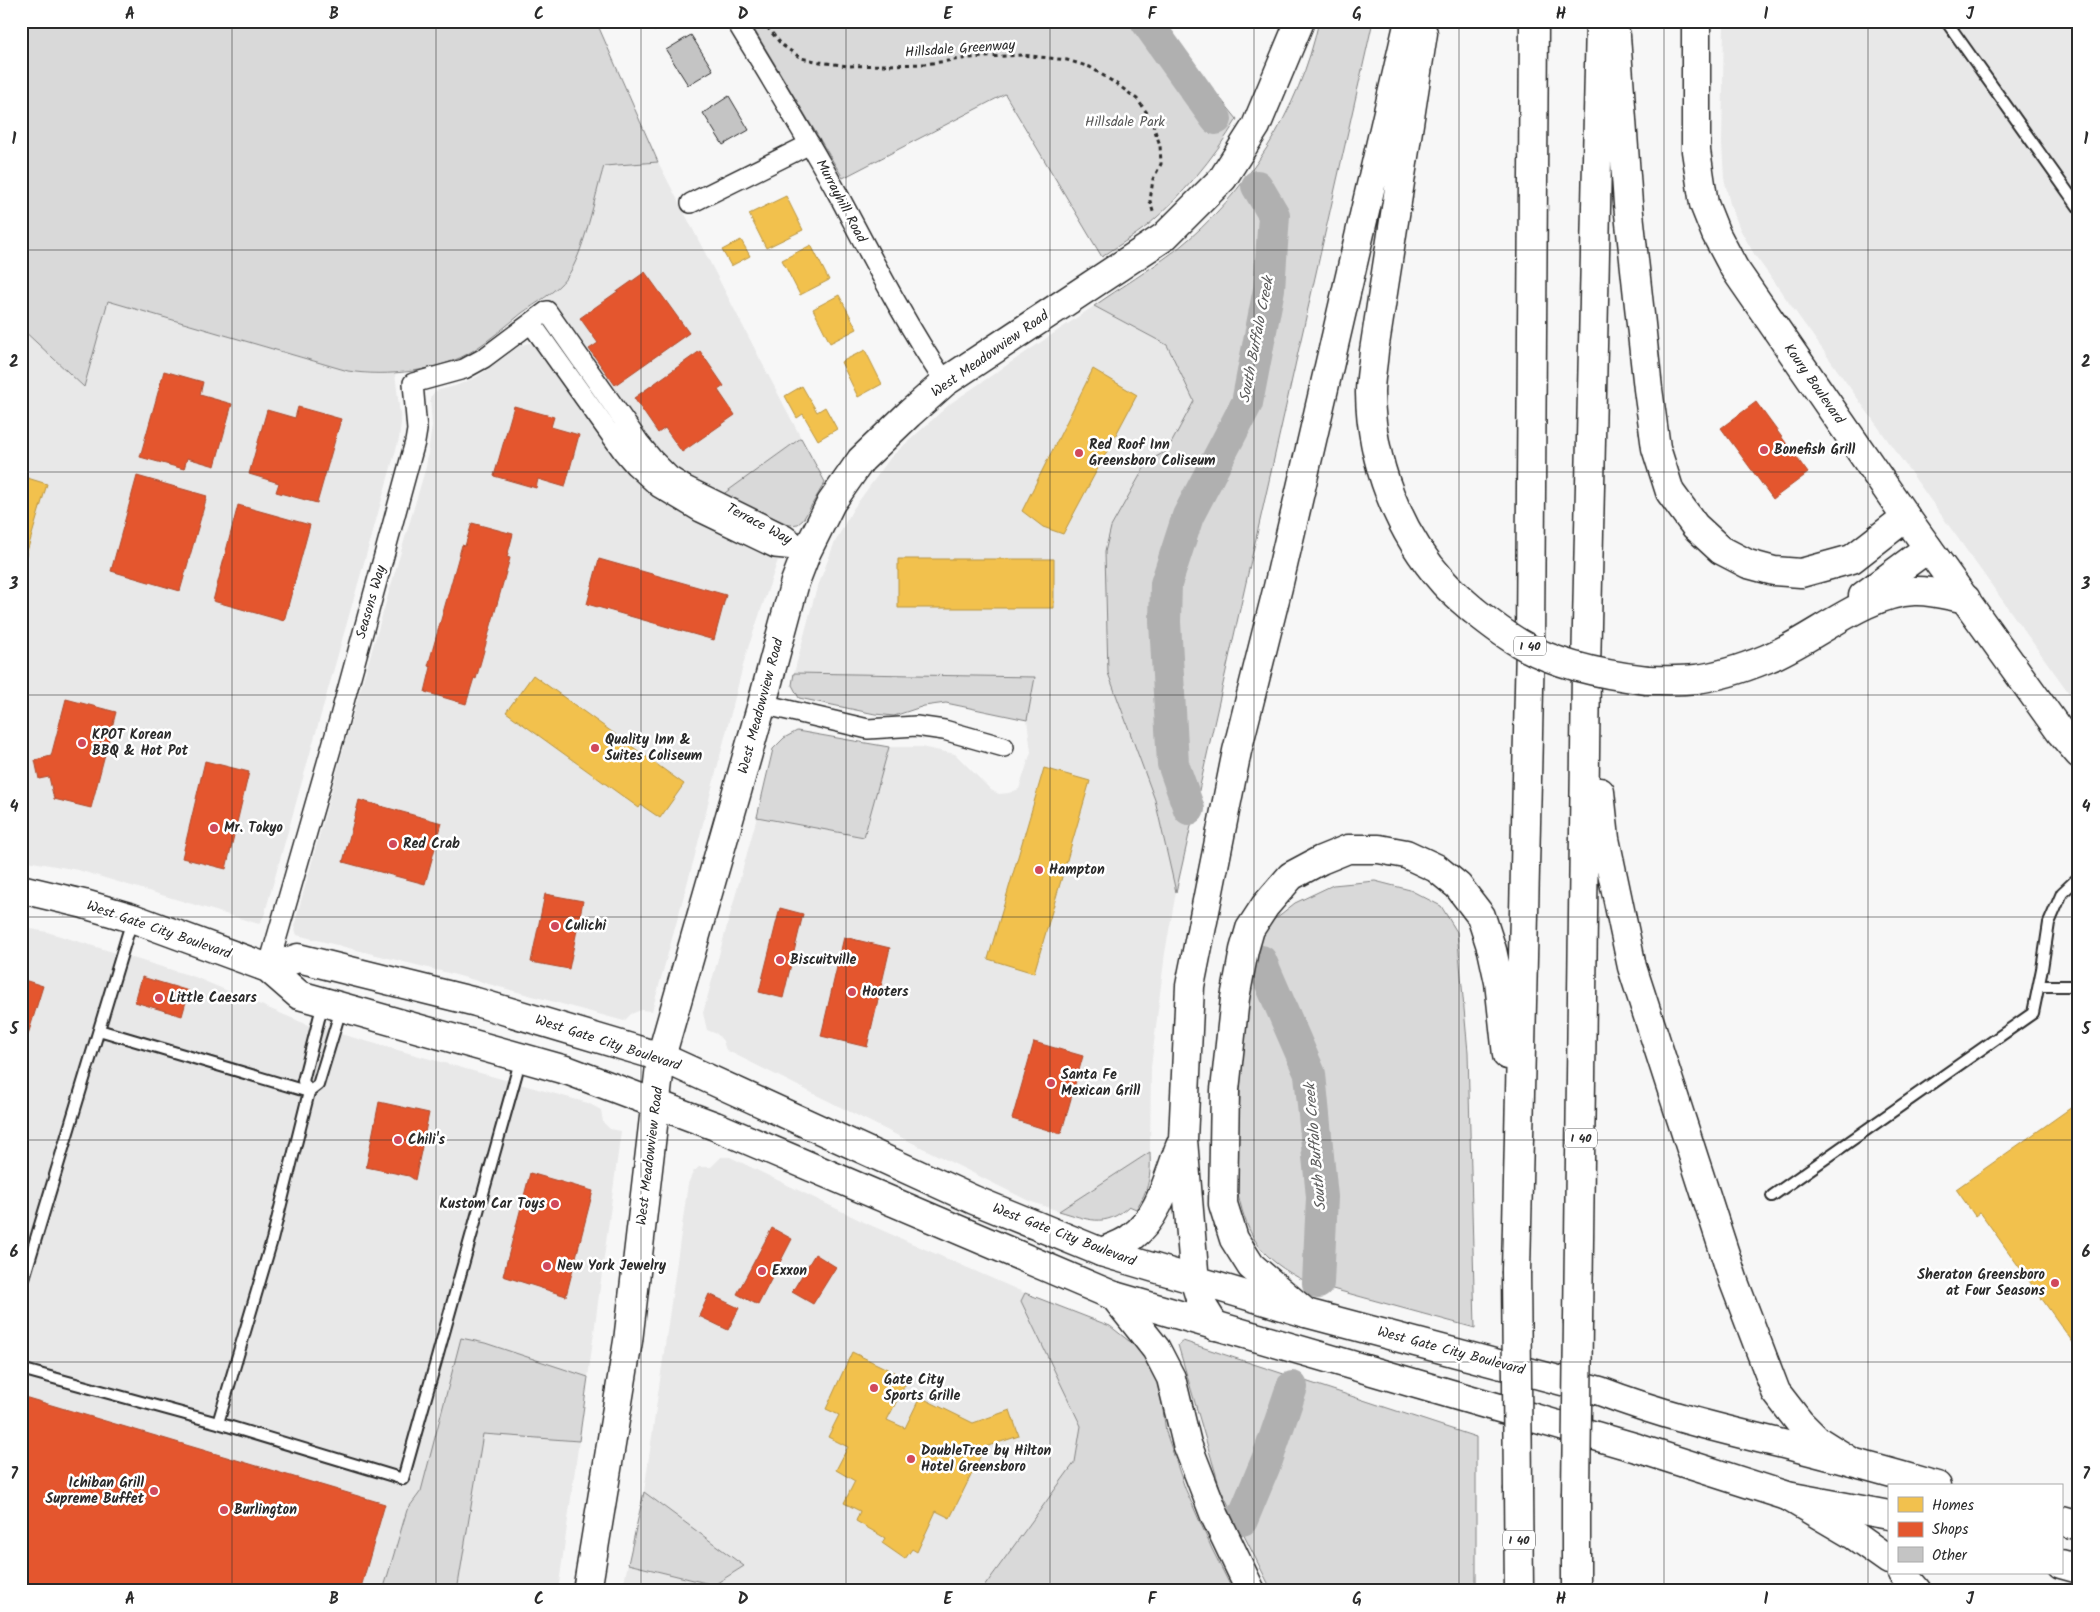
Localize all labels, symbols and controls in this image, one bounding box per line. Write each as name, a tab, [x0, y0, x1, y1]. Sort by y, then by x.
text: A	[125, 2, 135, 27]
text: B	[329, 2, 339, 27]
text: C	[534, 2, 544, 27]
text: D	[738, 2, 749, 27]
text: E	[944, 2, 954, 27]
text: F	[1148, 2, 1158, 27]
text: G	[1352, 2, 1362, 27]
text: H	[1556, 2, 1566, 27]
text: I	[1764, 2, 1769, 27]
text: J	[1966, 2, 1975, 27]
street label: Hillsdale Greenway	[904, 34, 1016, 64]
park label: Hillsdale Park	[1085, 111, 1165, 133]
text: 1	[12, 127, 17, 152]
text: 1	[2084, 127, 2089, 152]
street label: Murrayhill Road	[810, 155, 873, 247]
water label: South Buffalo Creek	[1233, 273, 1281, 405]
street label: West Meadowview Road	[927, 304, 1054, 403]
street label: Koury Boulevard	[1778, 339, 1851, 430]
text: 2	[9, 350, 19, 375]
text: 2	[2081, 350, 2091, 375]
place label: Red Roof Inn Greensboro Coliseum	[1089, 434, 1216, 472]
place label: Bonefish Grill	[1774, 439, 1856, 461]
marker: Bonefish Grill	[1758, 444, 1770, 456]
marker: Red Roof Inn Greensboro Coliseum	[1073, 447, 1085, 459]
street label: Terrace Way	[722, 497, 796, 551]
street label: Seasons Way	[350, 562, 392, 641]
text: 3	[9, 572, 19, 597]
text: 3	[2081, 572, 2091, 597]
street label: West Meadowview Road	[732, 635, 790, 776]
road number: I 40	[1514, 636, 1546, 656]
place label: KPOT Korean BBQ & Hot Pot	[92, 724, 189, 762]
place label: Quality Inn & Suites Coliseum	[605, 729, 703, 767]
marker: KPOT Korean BBQ & Hot Pot	[76, 737, 88, 749]
marker: Quality Inn & Suites Coliseum	[589, 742, 601, 754]
text: 4	[10, 795, 19, 820]
text: 4	[2082, 795, 2091, 820]
place label: Mr. Tokyo	[224, 817, 284, 839]
marker: Mr. Tokyo	[208, 822, 220, 834]
place label: Red Crab	[403, 833, 460, 855]
marker: Red Crab	[387, 838, 399, 850]
place label: Hampton	[1049, 859, 1105, 881]
marker: Hampton	[1033, 864, 1045, 876]
street label: West Gate City Boulevard	[84, 895, 235, 965]
place label: Culichi	[565, 915, 607, 937]
marker: Culichi	[549, 920, 561, 932]
place label: Biscuitville	[790, 949, 857, 971]
marker: Biscuitville	[774, 954, 786, 966]
place label: Hooters	[862, 981, 909, 1003]
marker: Hooters	[846, 986, 858, 998]
place label: Little Caesars	[169, 987, 257, 1009]
marker: Little Caesars	[153, 992, 165, 1004]
street label: West Gate City Boulevard	[532, 1009, 685, 1077]
text: 5	[9, 1017, 20, 1042]
text: 5	[2081, 1017, 2092, 1042]
place label: Santa Fe Mexican Grill	[1061, 1064, 1141, 1102]
marker: Santa Fe Mexican Grill	[1045, 1077, 1057, 1089]
water label: South Buffalo Creek	[1298, 1080, 1334, 1212]
street label: West Meadowview Road	[631, 1084, 670, 1227]
road number: I 40	[1565, 1128, 1597, 1148]
place label: Chili's	[408, 1129, 446, 1151]
marker: Chili's	[392, 1134, 404, 1146]
place label: Kustom Car Toys	[440, 1193, 545, 1215]
marker: Kustom Car Toys	[549, 1198, 561, 1210]
street label: West Gate City Boulevard	[989, 1198, 1140, 1273]
text: 6	[10, 1240, 19, 1265]
text: 6	[2082, 1240, 2091, 1265]
place label: New York Jewelry	[557, 1255, 667, 1277]
marker: New York Jewelry	[541, 1260, 553, 1272]
place label: Exxon	[772, 1260, 807, 1282]
place label: Sheraton Greensboro at Four Seasons	[1917, 1264, 2046, 1302]
marker: Exxon	[756, 1265, 768, 1277]
marker: Sheraton Greensboro at Four Seasons	[2049, 1277, 2061, 1289]
street label: West Gate City Boulevard	[1375, 1321, 1528, 1382]
place label: Gate City Sports Grille	[884, 1369, 960, 1407]
marker: Gate City Sports Grille	[868, 1382, 880, 1394]
place label: DoubleTree by Hilton Hotel Greensboro	[921, 1440, 1052, 1478]
marker: DoubleTree by Hilton Hotel Greensboro	[905, 1453, 917, 1465]
text: 7	[10, 1462, 18, 1487]
text: 7	[2082, 1462, 2090, 1487]
place label: Ichiban Grill Supreme Buffet	[45, 1472, 145, 1510]
legend	[1888, 1484, 2062, 1574]
marker: Ichiban Grill Supreme Buffet	[148, 1485, 160, 1497]
text: Homes	[1932, 1494, 1975, 1518]
place label: Burlington	[234, 1499, 297, 1521]
marker: Burlington	[218, 1504, 230, 1516]
text: Shops	[1932, 1518, 1969, 1542]
road number: I 40	[1503, 1530, 1535, 1550]
text: Other	[1932, 1544, 1968, 1568]
text: A	[125, 1587, 135, 1612]
text: B	[329, 1587, 339, 1612]
text: C	[534, 1587, 544, 1612]
text: D	[738, 1587, 749, 1612]
text: E	[944, 1587, 954, 1612]
text: F	[1148, 1587, 1158, 1612]
text: G	[1352, 1587, 1362, 1612]
text: H	[1556, 1587, 1566, 1612]
text: I	[1764, 1587, 1769, 1612]
text: J	[1966, 1587, 1975, 1612]

